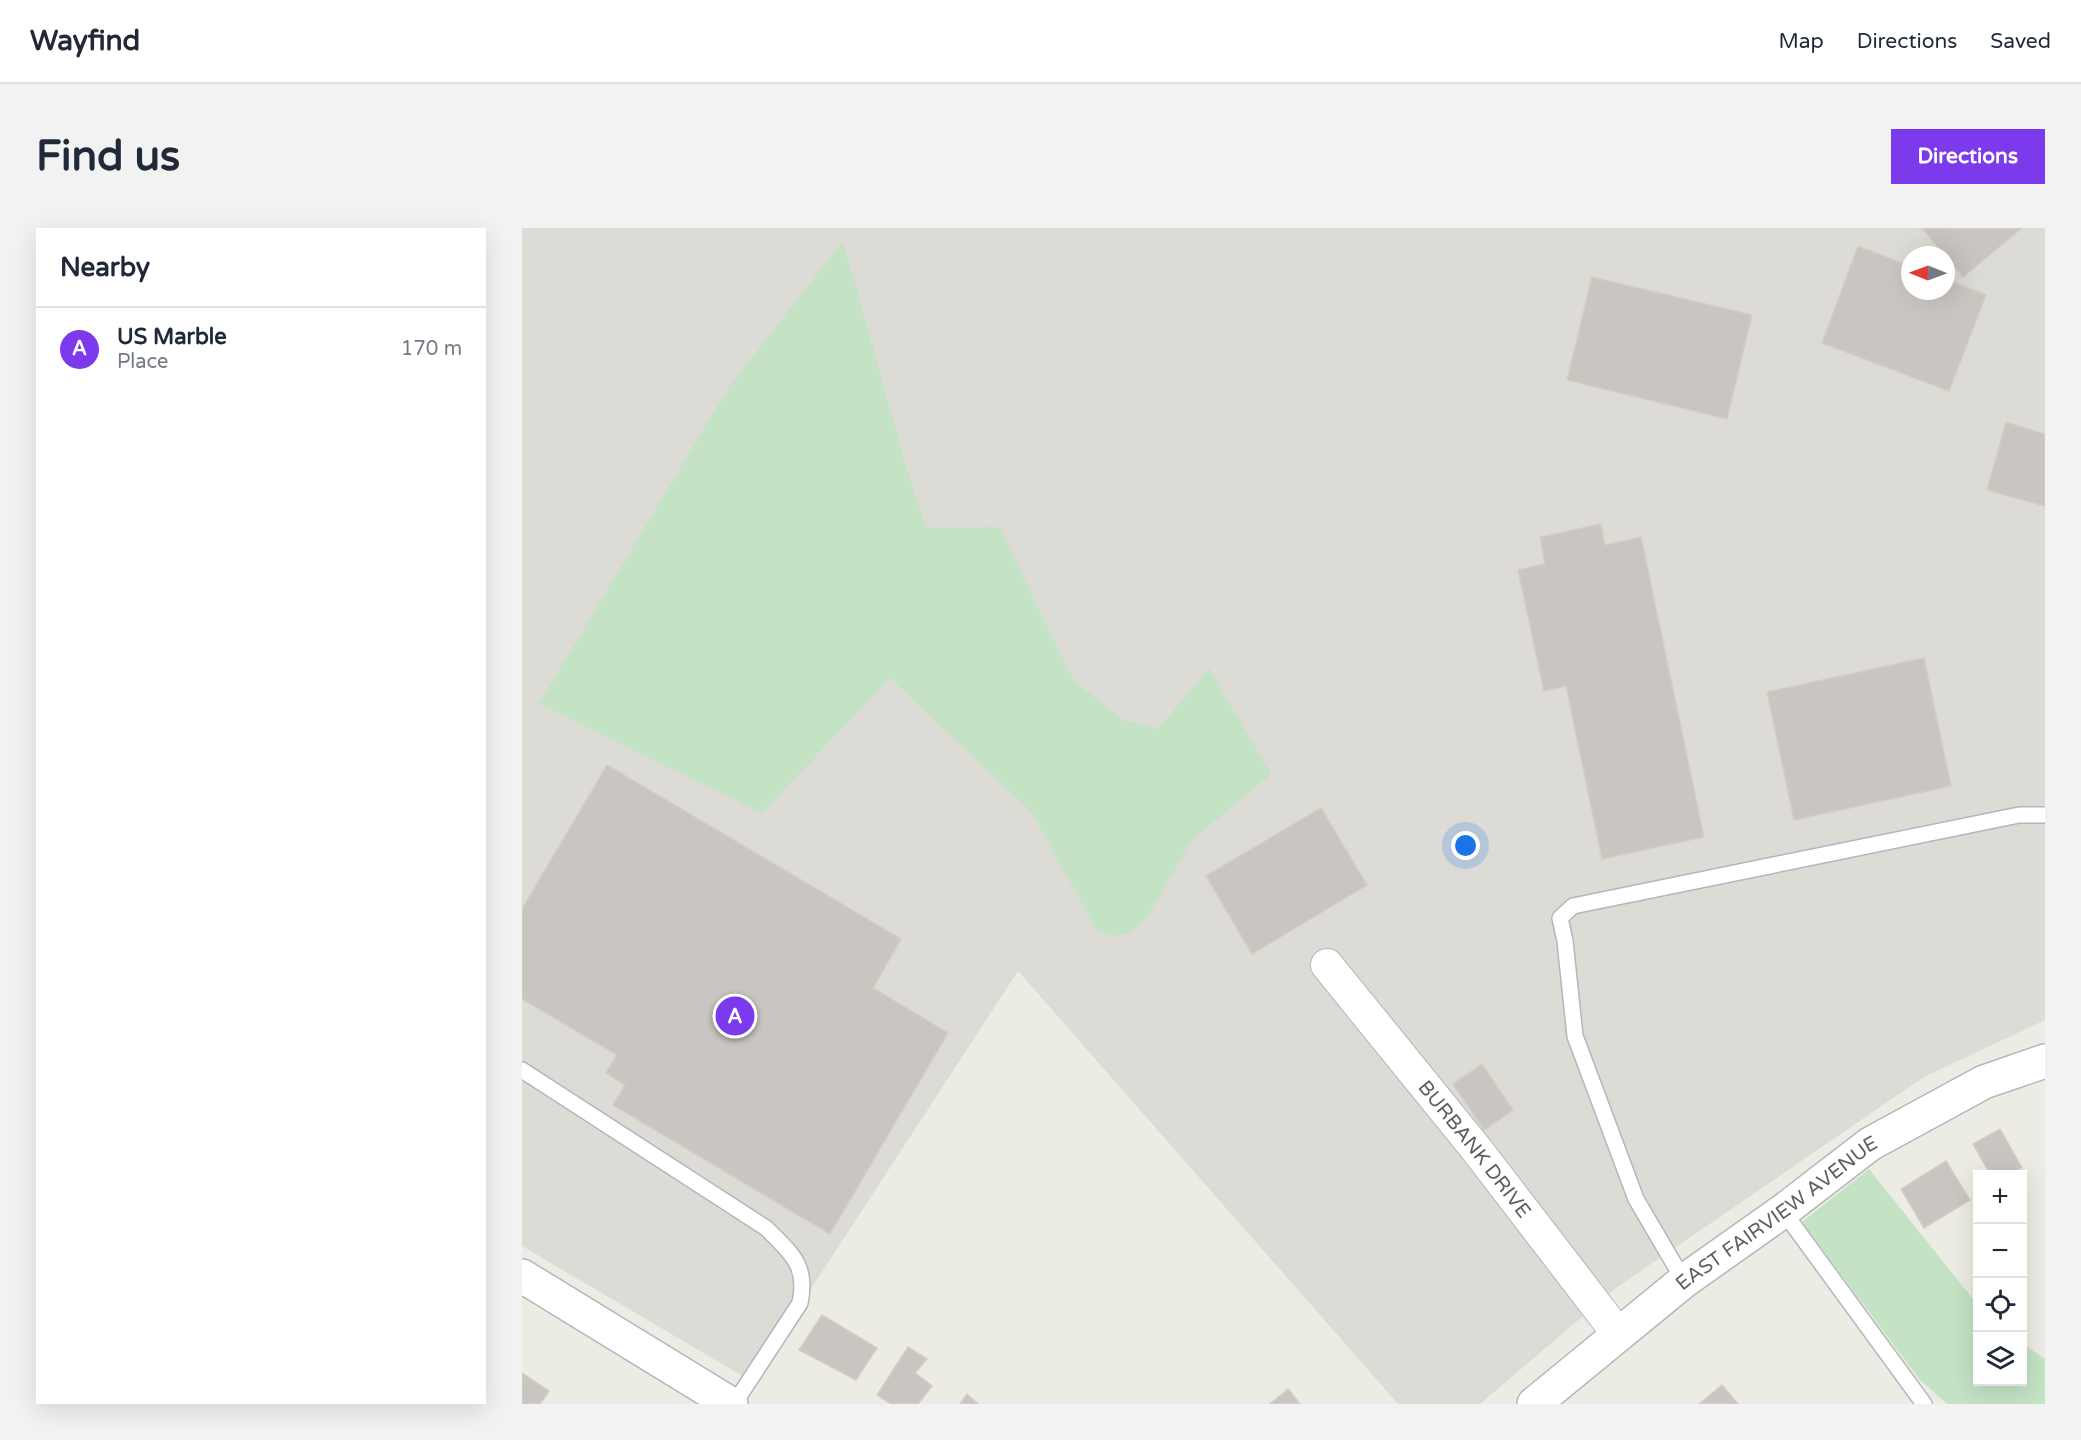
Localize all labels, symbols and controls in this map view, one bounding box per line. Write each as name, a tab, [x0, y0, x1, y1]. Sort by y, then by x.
text: Wayfind	[30, 24, 140, 58]
text: Map	[1778, 29, 1824, 54]
text: Directions	[1857, 29, 1957, 54]
text: Saved	[1990, 29, 2051, 54]
button: Directions	[1891, 129, 2045, 184]
text: Find us	[36, 131, 180, 182]
north arrow	[1901, 246, 1955, 300]
text: Nearby	[60, 252, 150, 283]
text: US Marble	[117, 324, 227, 350]
text: A	[72, 337, 87, 361]
text: 170 m	[401, 337, 462, 361]
text: Place	[117, 350, 168, 374]
your location	[1451, 831, 1480, 860]
pin: A	[716, 994, 754, 1038]
street label: BURBANK DRIVE	[1413, 1076, 1536, 1223]
street label: EAST FAIRVIEW AVENUE	[1671, 1131, 1882, 1296]
map controls	[1973, 1170, 2027, 1386]
button: +	[1973, 1170, 2027, 1224]
button: −	[1973, 1224, 2027, 1278]
button: locate	[1973, 1278, 2027, 1332]
button: layers	[1973, 1332, 2027, 1386]

